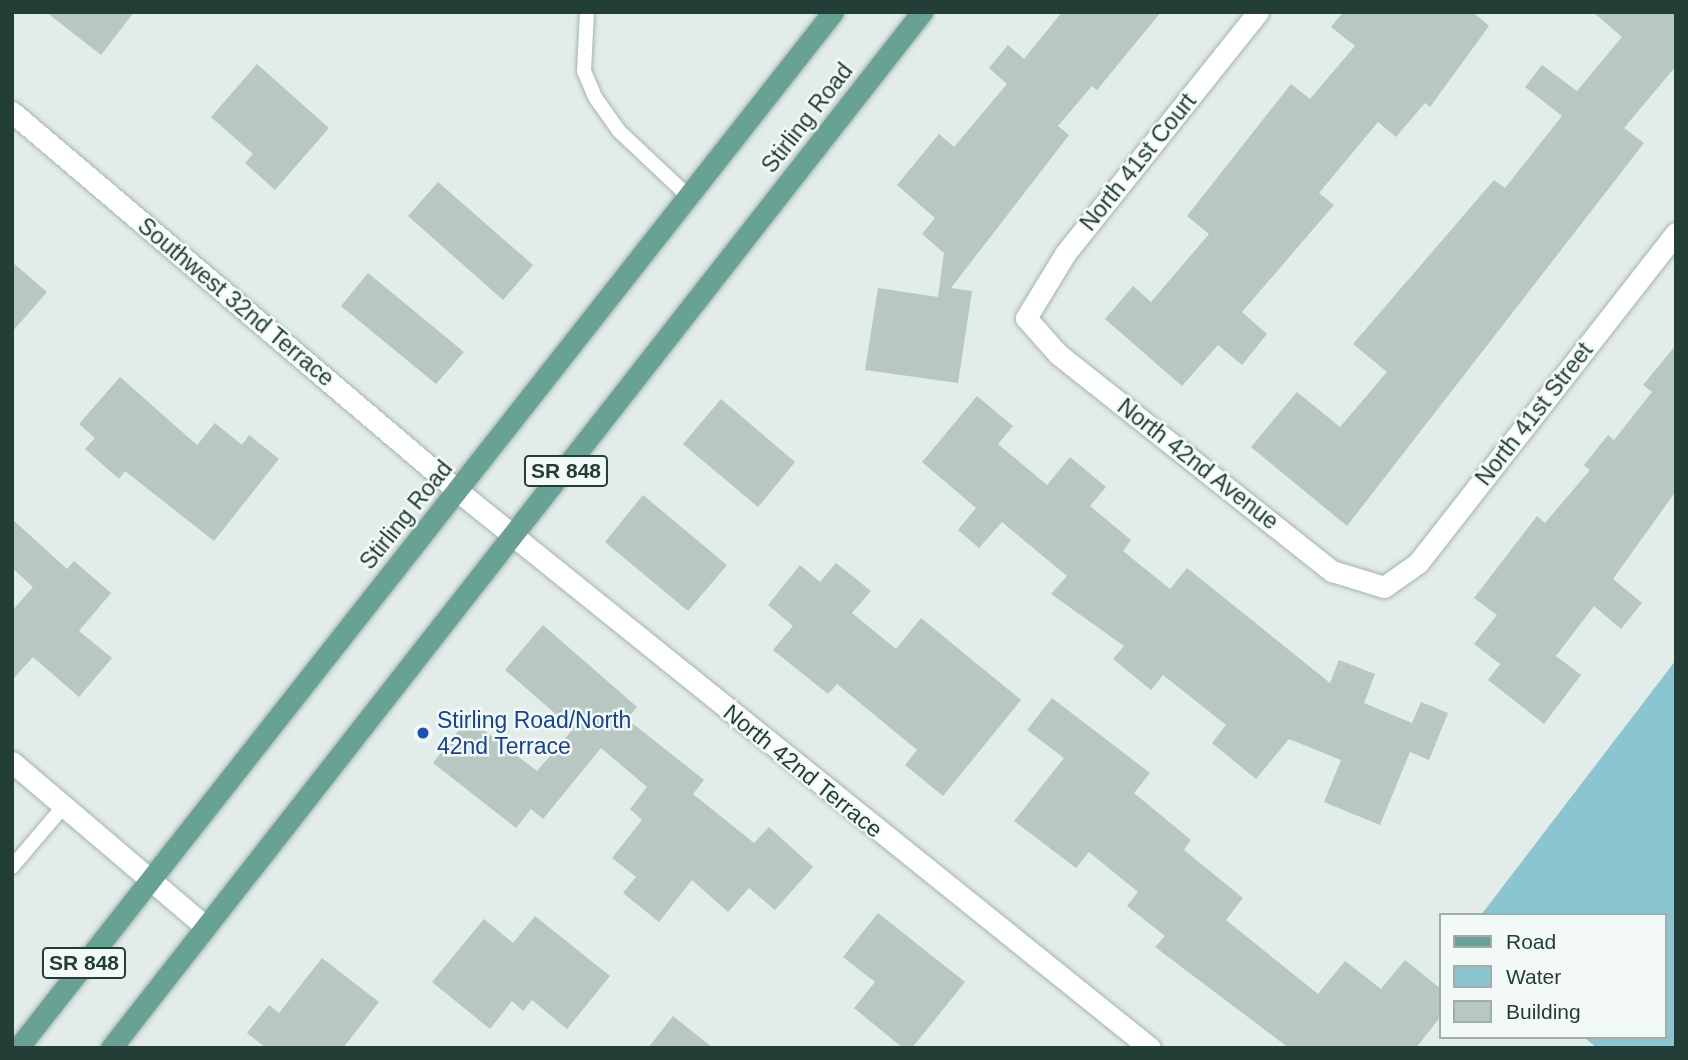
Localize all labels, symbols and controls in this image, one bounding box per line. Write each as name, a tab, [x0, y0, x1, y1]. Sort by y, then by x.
street label: Stirling Road	[756, 58, 858, 178]
street label: North 41st Court	[1074, 88, 1202, 236]
street label: Southwest 32nd Terrace	[132, 212, 340, 392]
street label: North 41st Street	[1470, 337, 1598, 491]
street label: North 42nd Avenue	[1112, 392, 1284, 536]
road number: SR 848	[522, 454, 610, 489]
street label: Stirling Road	[354, 455, 458, 575]
street label: North 42nd Terrace	[718, 698, 888, 844]
place label: Stirling Road/North 42nd Terrace	[437, 706, 631, 760]
marker: Stirling Road/North 42nd Terrace	[415, 725, 431, 741]
legend	[1440, 913, 1667, 1039]
text: Road	[1506, 930, 1556, 953]
road number: SR 848	[40, 946, 128, 981]
text: Water	[1506, 965, 1561, 988]
text: Building	[1506, 1000, 1581, 1023]

